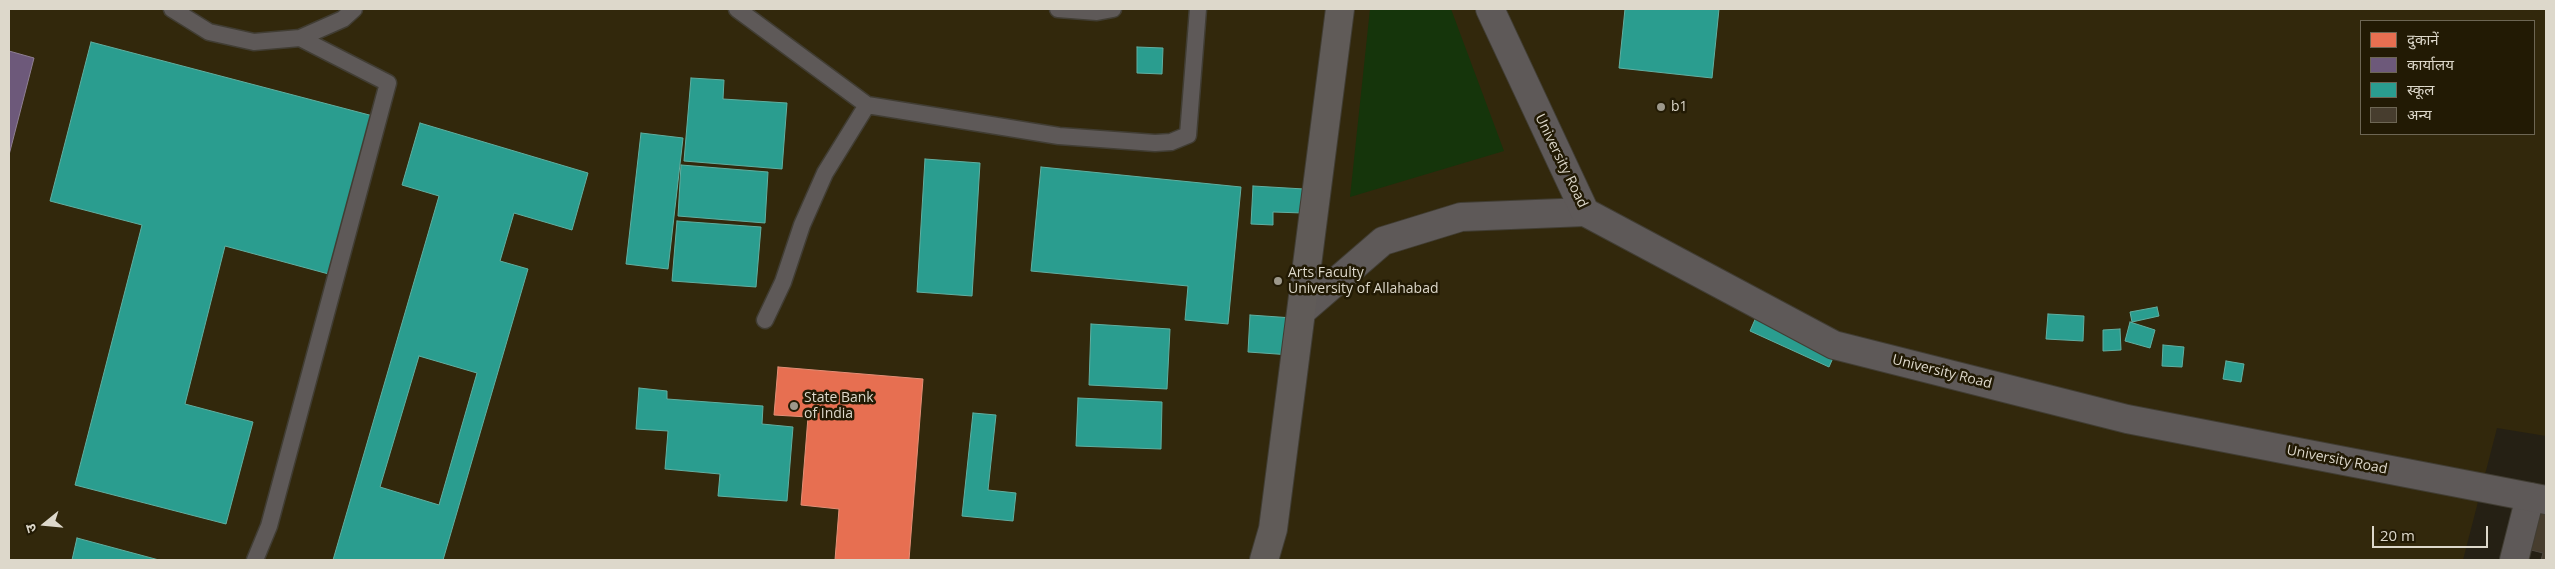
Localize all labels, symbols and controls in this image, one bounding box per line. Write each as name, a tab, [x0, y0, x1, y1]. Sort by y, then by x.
legend	[2360, 20, 2535, 135]
text: दुकानें	[2407, 29, 2439, 49]
text: कार्यालय	[2407, 54, 2454, 74]
text: स्कूल	[2407, 79, 2435, 99]
place label: b1	[1671, 99, 1688, 115]
marker: b1	[1655, 101, 1667, 113]
text: अन्य	[2407, 104, 2432, 124]
street label: University Road	[1531, 111, 1591, 211]
place label: Arts Faculty University of Allahabad	[1288, 265, 1438, 298]
marker: Arts Faculty University of Allahabad	[1272, 275, 1284, 287]
street label: University Road	[1890, 351, 1994, 393]
place label: State Bank of India	[804, 390, 874, 422]
marker: State Bank of India	[788, 400, 800, 412]
street label: University Road	[2285, 442, 2389, 478]
north arrow	[20, 499, 70, 549]
scale bar	[2375, 516, 2491, 548]
text: उ	[20, 522, 40, 535]
text: 20 m	[2380, 525, 2415, 545]

